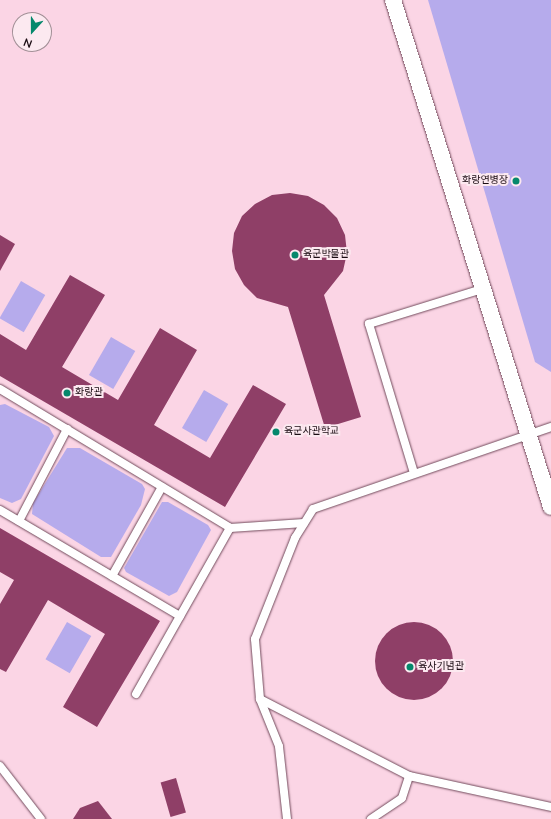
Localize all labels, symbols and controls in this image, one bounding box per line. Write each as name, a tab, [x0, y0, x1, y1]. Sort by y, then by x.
north arrow	[12, 12, 52, 52]
text: N	[21, 34, 34, 51]
place label: 화랑연병장	[462, 175, 508, 187]
marker: 화랑연병장	[511, 176, 521, 186]
place label: 육군박물관	[303, 249, 349, 261]
marker: 육군박물관	[290, 250, 300, 260]
place label: 화랑관	[75, 387, 103, 399]
marker: 화랑관	[62, 388, 72, 398]
place label: 육군사관학교	[284, 426, 339, 438]
marker: 육군사관학교	[271, 427, 281, 437]
place label: 육사기념관	[418, 661, 464, 673]
marker: 육사기념관	[405, 662, 415, 672]

